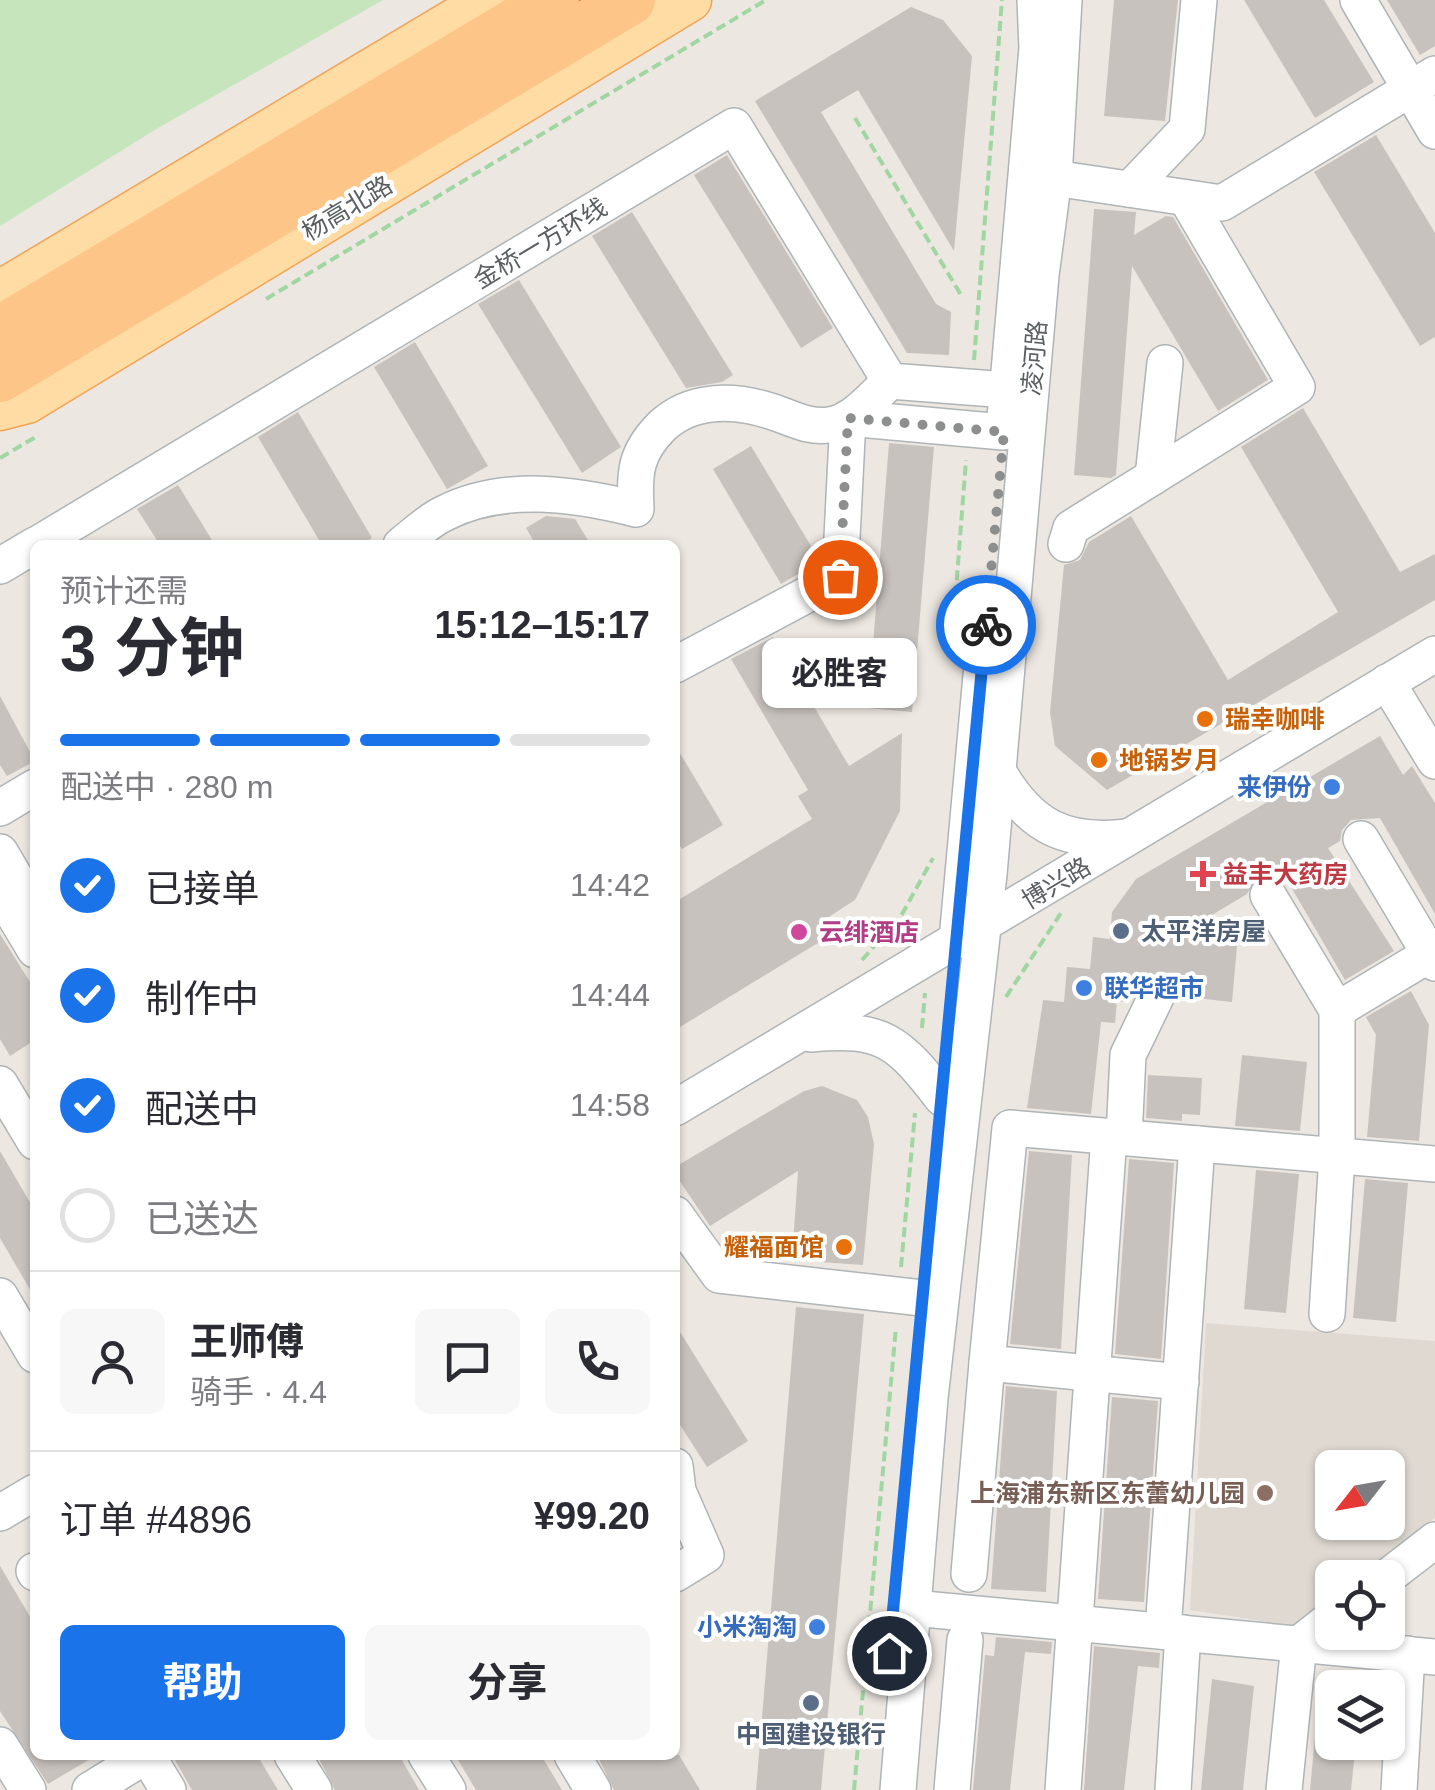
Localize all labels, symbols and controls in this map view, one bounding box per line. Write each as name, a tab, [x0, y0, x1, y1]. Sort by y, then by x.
street label: 杨高北路	[297, 170, 397, 246]
street label: 金桥一方环线	[468, 192, 612, 294]
street label: 凌河路	[1017, 319, 1051, 397]
pin	[798, 535, 883, 620]
icon: bag	[813, 550, 868, 605]
text: 预计还需	[60, 573, 188, 609]
courier	[936, 575, 1036, 675]
icon: bike	[959, 598, 1014, 653]
text: 15:12–15:17	[434, 604, 650, 646]
text: 3 分钟	[60, 612, 244, 685]
callout: 必胜客	[762, 637, 918, 707]
text: 必胜客	[791, 655, 888, 691]
place label: 瑞幸咖啡	[1225, 705, 1325, 733]
marker: 瑞幸咖啡	[1194, 708, 1216, 730]
place label: 地锅岁月	[1119, 746, 1219, 774]
marker: 地锅岁月	[1088, 749, 1110, 771]
text: 配送中 · 280 m	[60, 769, 273, 805]
place label: 来伊份	[1237, 773, 1312, 801]
marker: 来伊份	[1321, 776, 1343, 798]
street label: 博兴路	[1017, 852, 1095, 914]
icon: check	[60, 858, 115, 913]
place label: 益丰大药房	[1223, 860, 1348, 888]
marker: 益丰大药房	[1192, 863, 1214, 885]
text: 14:42	[570, 867, 650, 903]
text: 已接单	[145, 868, 259, 910]
place label: 太平洋房屋	[1141, 917, 1266, 945]
place label: 云绯酒店	[819, 918, 919, 946]
marker: 太平洋房屋	[1110, 920, 1132, 942]
marker: 云绯酒店	[788, 921, 810, 943]
icon: check	[60, 968, 115, 1023]
place label: 联华超市	[1104, 974, 1204, 1002]
text: 14:44	[570, 977, 650, 1013]
marker: 联华超市	[1073, 977, 1095, 999]
text: 制作中	[145, 978, 259, 1020]
icon: check	[60, 1078, 115, 1133]
text: 14:58	[570, 1087, 650, 1123]
text: 配送中	[145, 1088, 259, 1130]
text: 已送达	[145, 1198, 259, 1240]
place label: 耀福面馆	[724, 1233, 824, 1261]
marker: 耀福面馆	[833, 1236, 855, 1258]
button: person	[60, 1309, 165, 1414]
button: chat	[415, 1309, 520, 1414]
button: phone	[545, 1309, 650, 1414]
text: 王师傅	[190, 1321, 304, 1363]
text: 骑手 · 4.4	[190, 1374, 327, 1410]
north arrow	[1315, 1450, 1405, 1540]
map controls	[1315, 1450, 1405, 1760]
place label: 上海浦东新区东蕾幼儿园	[970, 1479, 1245, 1507]
marker: 上海浦东新区东蕾幼儿园	[1254, 1482, 1276, 1504]
text: ¥99.20	[534, 1495, 650, 1537]
text: 订单 #4896	[60, 1499, 252, 1541]
button: locate	[1315, 1560, 1405, 1650]
pin	[847, 1611, 932, 1696]
place label: 小米淘淘	[697, 1613, 797, 1641]
marker: 小米淘淘	[806, 1616, 828, 1638]
button: 帮助	[60, 1625, 345, 1740]
button: 分享	[365, 1625, 650, 1740]
icon: home	[862, 1626, 917, 1681]
button: layers	[1315, 1670, 1405, 1760]
marker: 中国建设银行	[800, 1692, 822, 1714]
place label: 中国建设银行	[736, 1720, 886, 1748]

